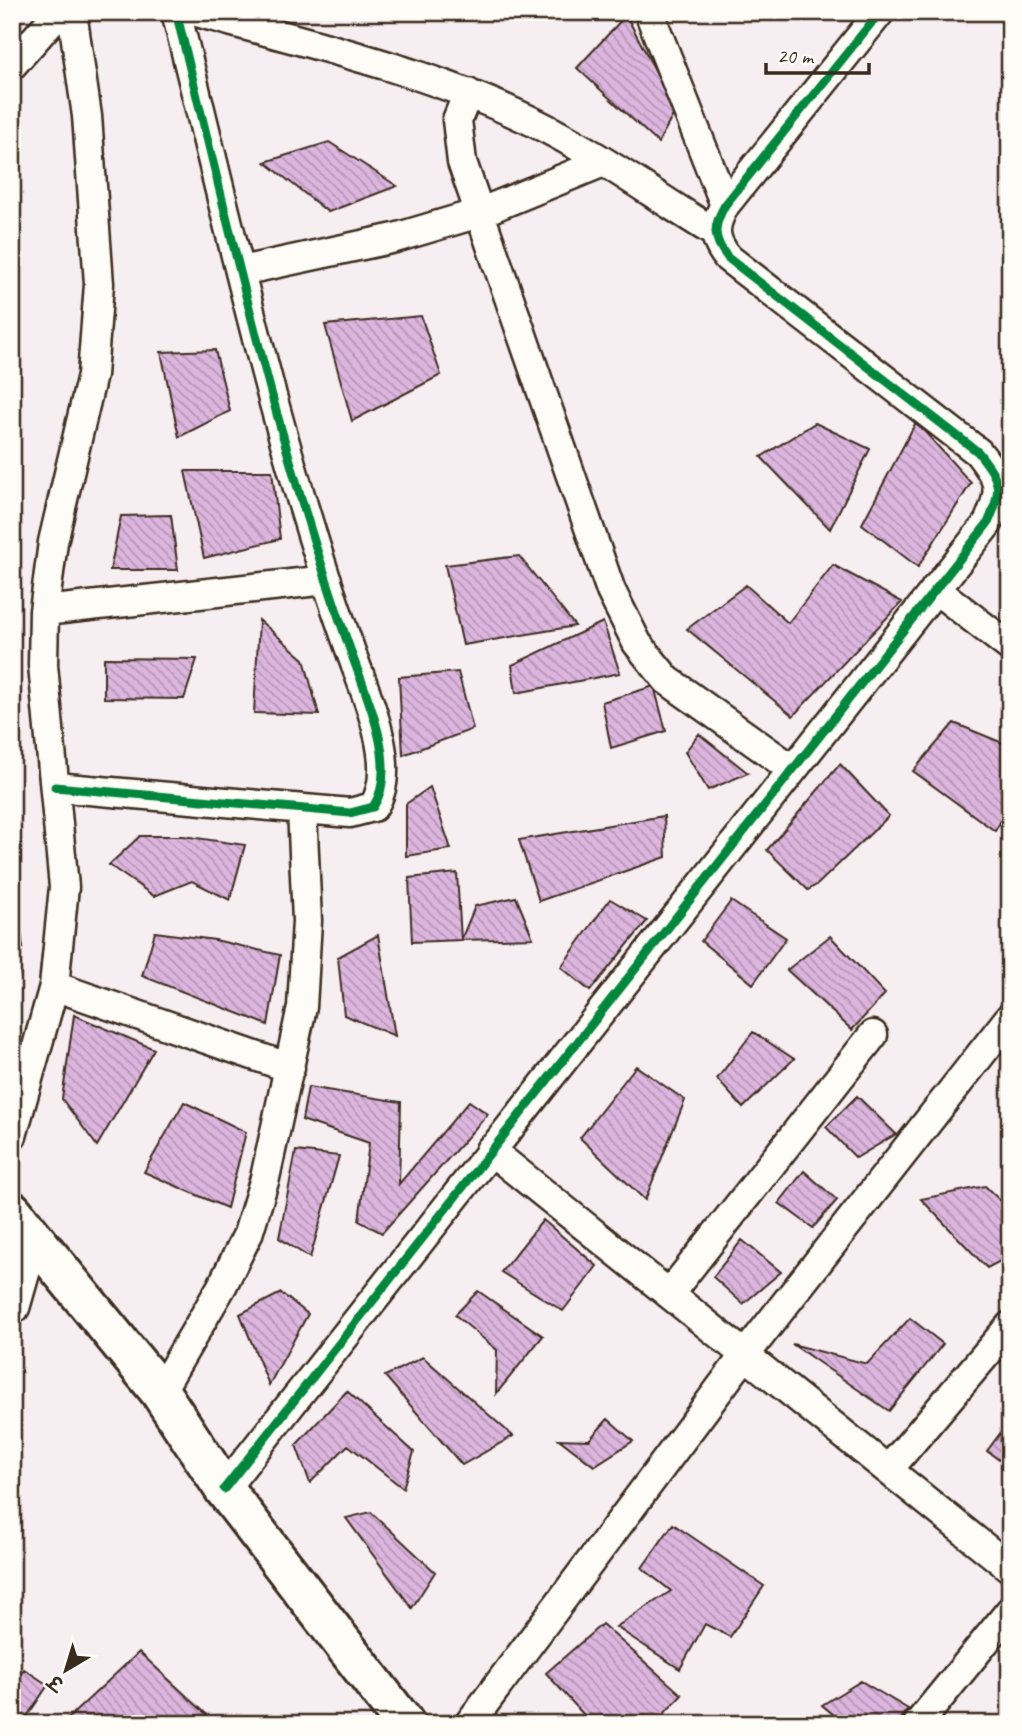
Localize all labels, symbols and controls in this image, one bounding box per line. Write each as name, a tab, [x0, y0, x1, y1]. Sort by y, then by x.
scale bar	[766, 32, 870, 76]
text: 20 m	[777, 43, 815, 69]
north arrow	[32, 1634, 102, 1704]
text: उ	[42, 1668, 70, 1697]

